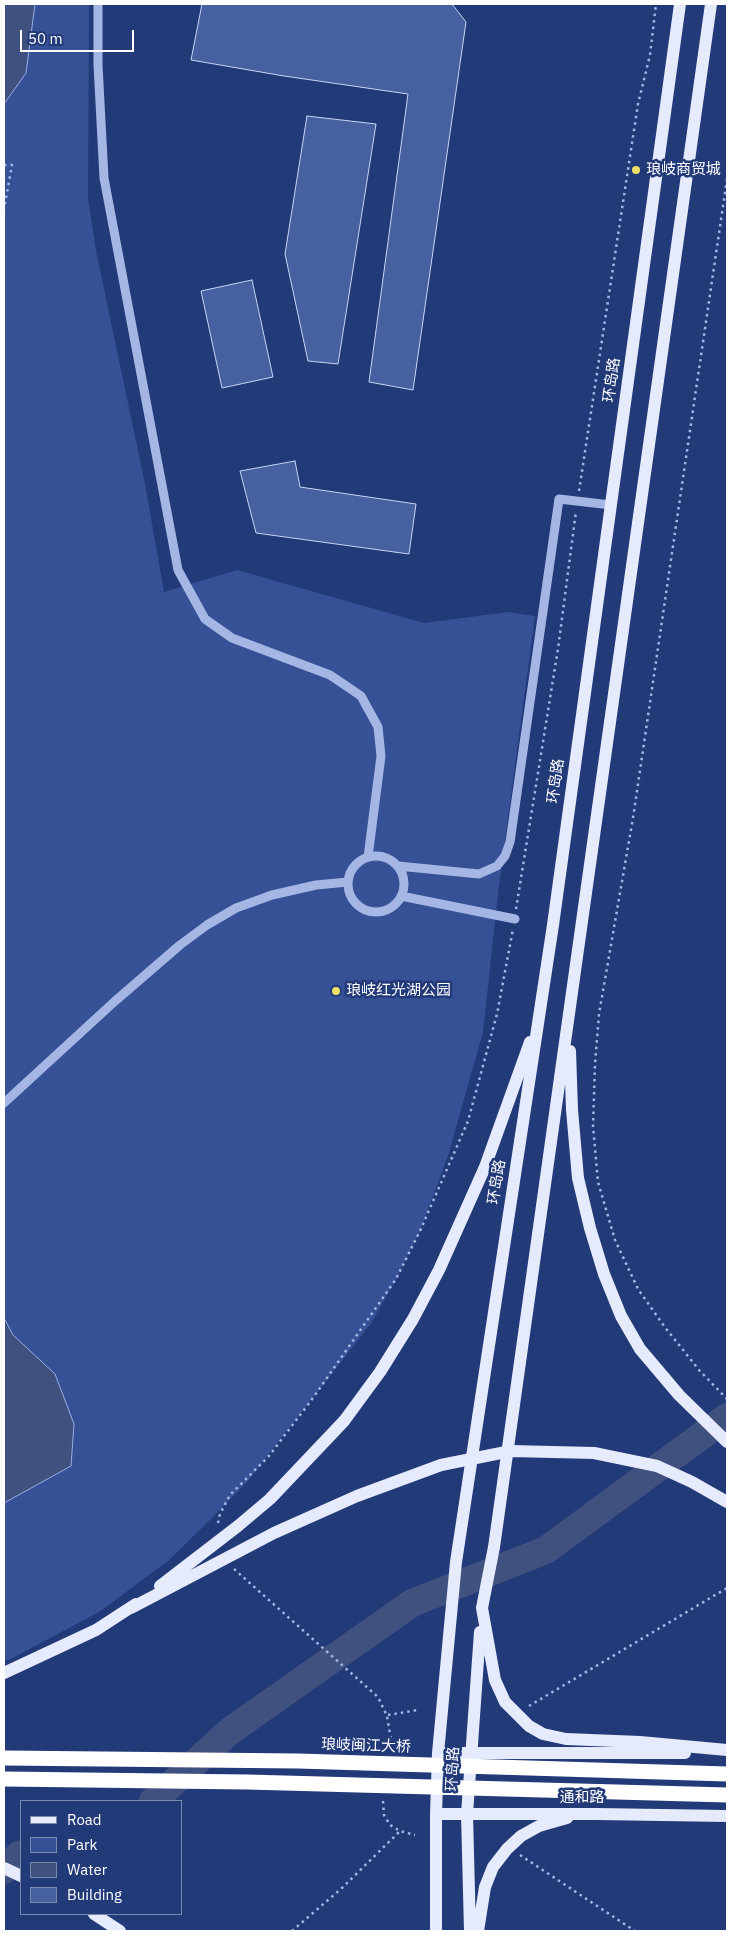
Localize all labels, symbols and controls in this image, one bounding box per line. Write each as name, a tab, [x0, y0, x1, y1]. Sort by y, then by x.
scale bar	[22, 20, 136, 52]
text: 50 m	[28, 29, 63, 48]
place label: 琅岐商贸城	[646, 161, 721, 179]
marker: 琅岐商贸城	[630, 164, 642, 176]
street label: 环岛路	[600, 356, 624, 404]
street label: 环岛路	[544, 757, 568, 805]
place label: 琅岐红光湖公园	[346, 982, 451, 1000]
marker: 琅岐红光湖公园	[330, 985, 342, 997]
street label: 环岛路	[485, 1158, 509, 1206]
street label: 琅岐闽江大桥	[321, 1735, 411, 1757]
street label: 环岛路	[443, 1746, 463, 1792]
street label: 通和路	[560, 1789, 604, 1807]
legend	[20, 1800, 182, 1915]
text: Road	[67, 1810, 102, 1829]
text: Park	[67, 1835, 97, 1854]
text: Water	[67, 1860, 107, 1879]
text: Building	[67, 1885, 122, 1904]

